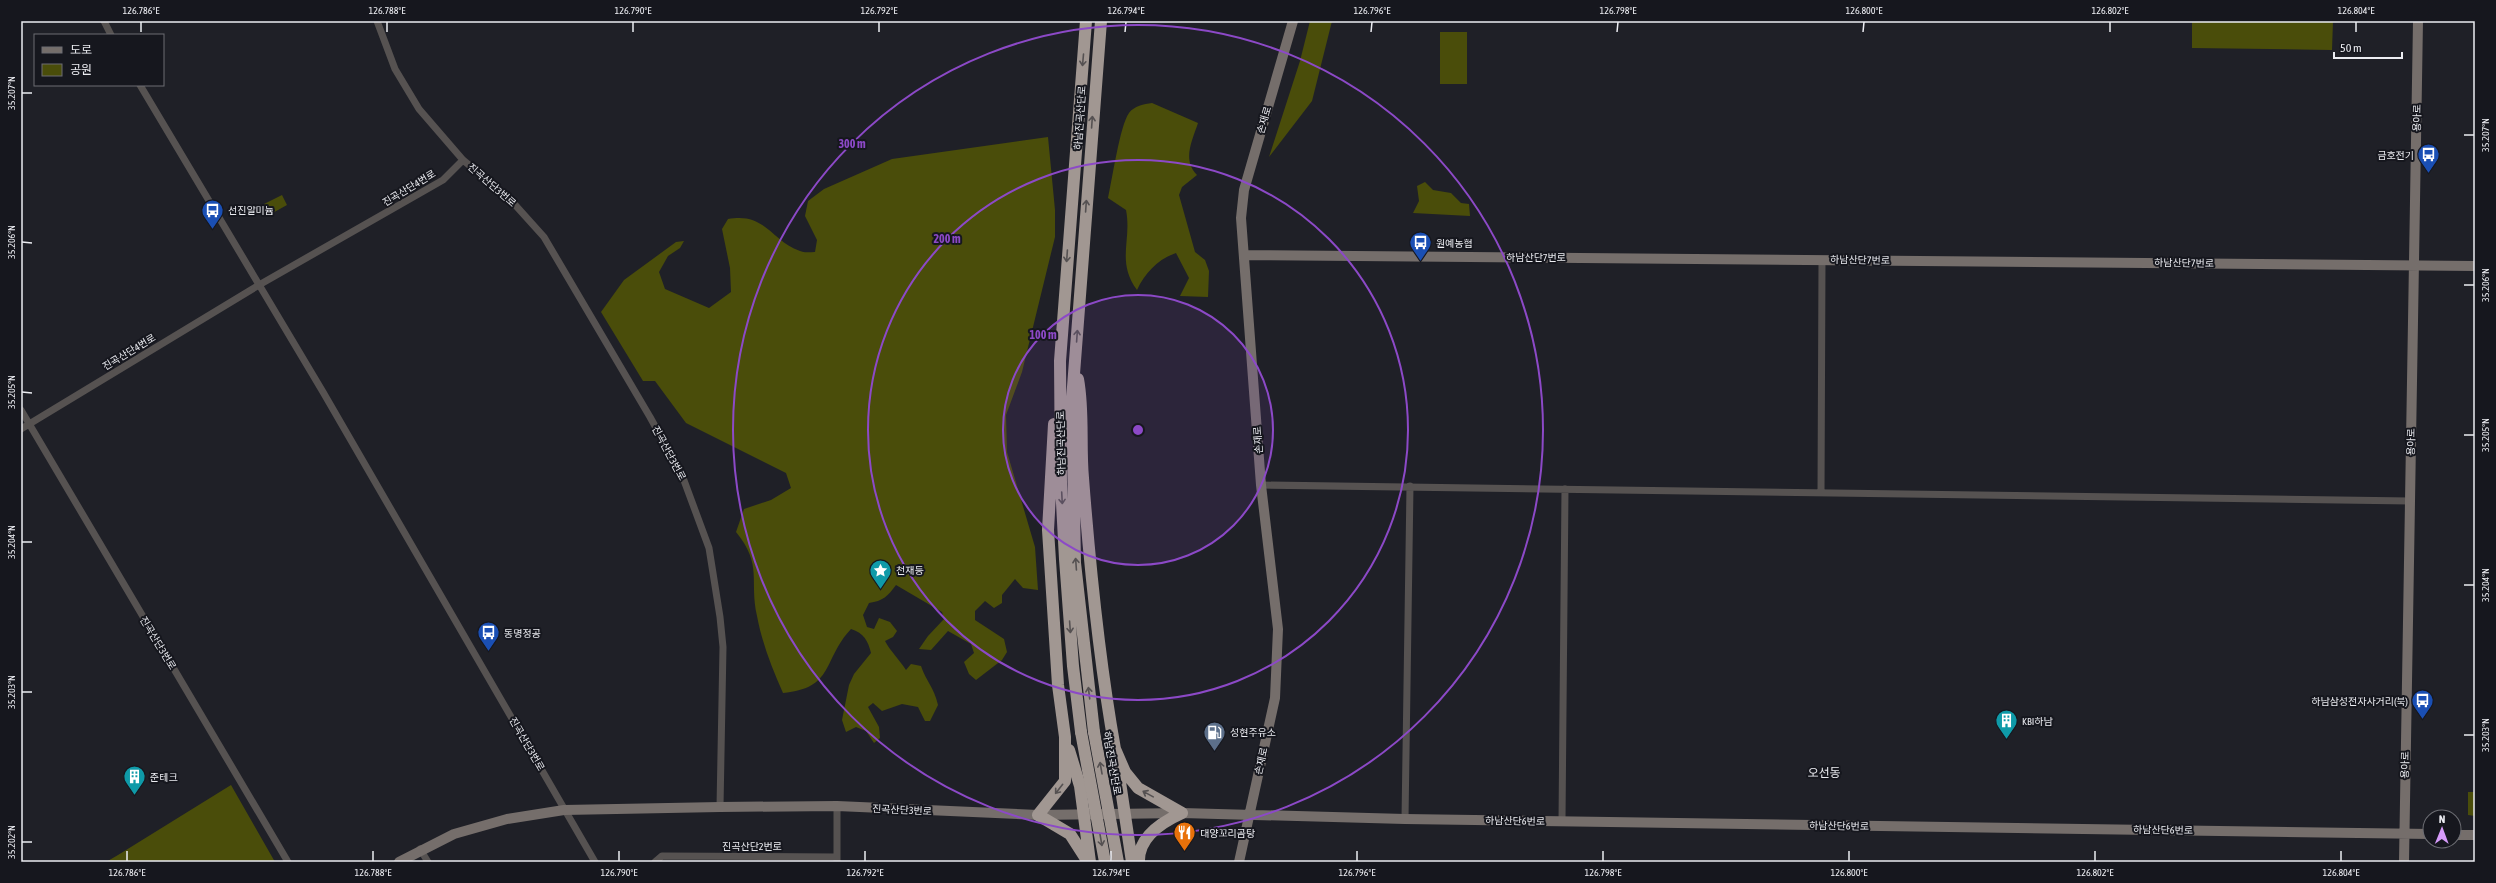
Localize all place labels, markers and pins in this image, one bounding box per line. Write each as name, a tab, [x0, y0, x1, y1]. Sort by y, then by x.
bus stop icon: 금호전기	[2416, 142, 2442, 175]
place label: 금호전기	[2377, 150, 2414, 161]
bus stop icon: 선진알미늄	[199, 197, 225, 230]
place label: 선진알미늄	[228, 205, 274, 216]
bus stop icon: 원예농협	[1408, 230, 1434, 263]
place label: 원예농협	[1436, 238, 1473, 249]
centre of rings	[1131, 423, 1145, 437]
place icon: 천재등	[868, 557, 894, 590]
place label: 천재등	[896, 565, 924, 576]
bus stop icon: 동명정공	[475, 620, 501, 653]
place label: 동명정공	[504, 628, 541, 639]
bus stop icon: 하남삼성전자사거리(북)	[2410, 688, 2436, 721]
place label: 하남삼성전자사거리(북)	[2311, 696, 2408, 707]
building icon: KBI하남	[1993, 708, 2019, 741]
place label: KBI하남	[2022, 716, 2053, 727]
fuel station icon: 성현주유소	[1201, 719, 1227, 752]
place label: 성현주유소	[1230, 727, 1276, 738]
building icon: 준테크	[121, 764, 147, 797]
place label: 준테크	[150, 772, 178, 783]
restaurant icon: 대양꼬리곰탕	[1171, 820, 1197, 853]
place label: 대양꼬리곰탕	[1200, 828, 1255, 839]

